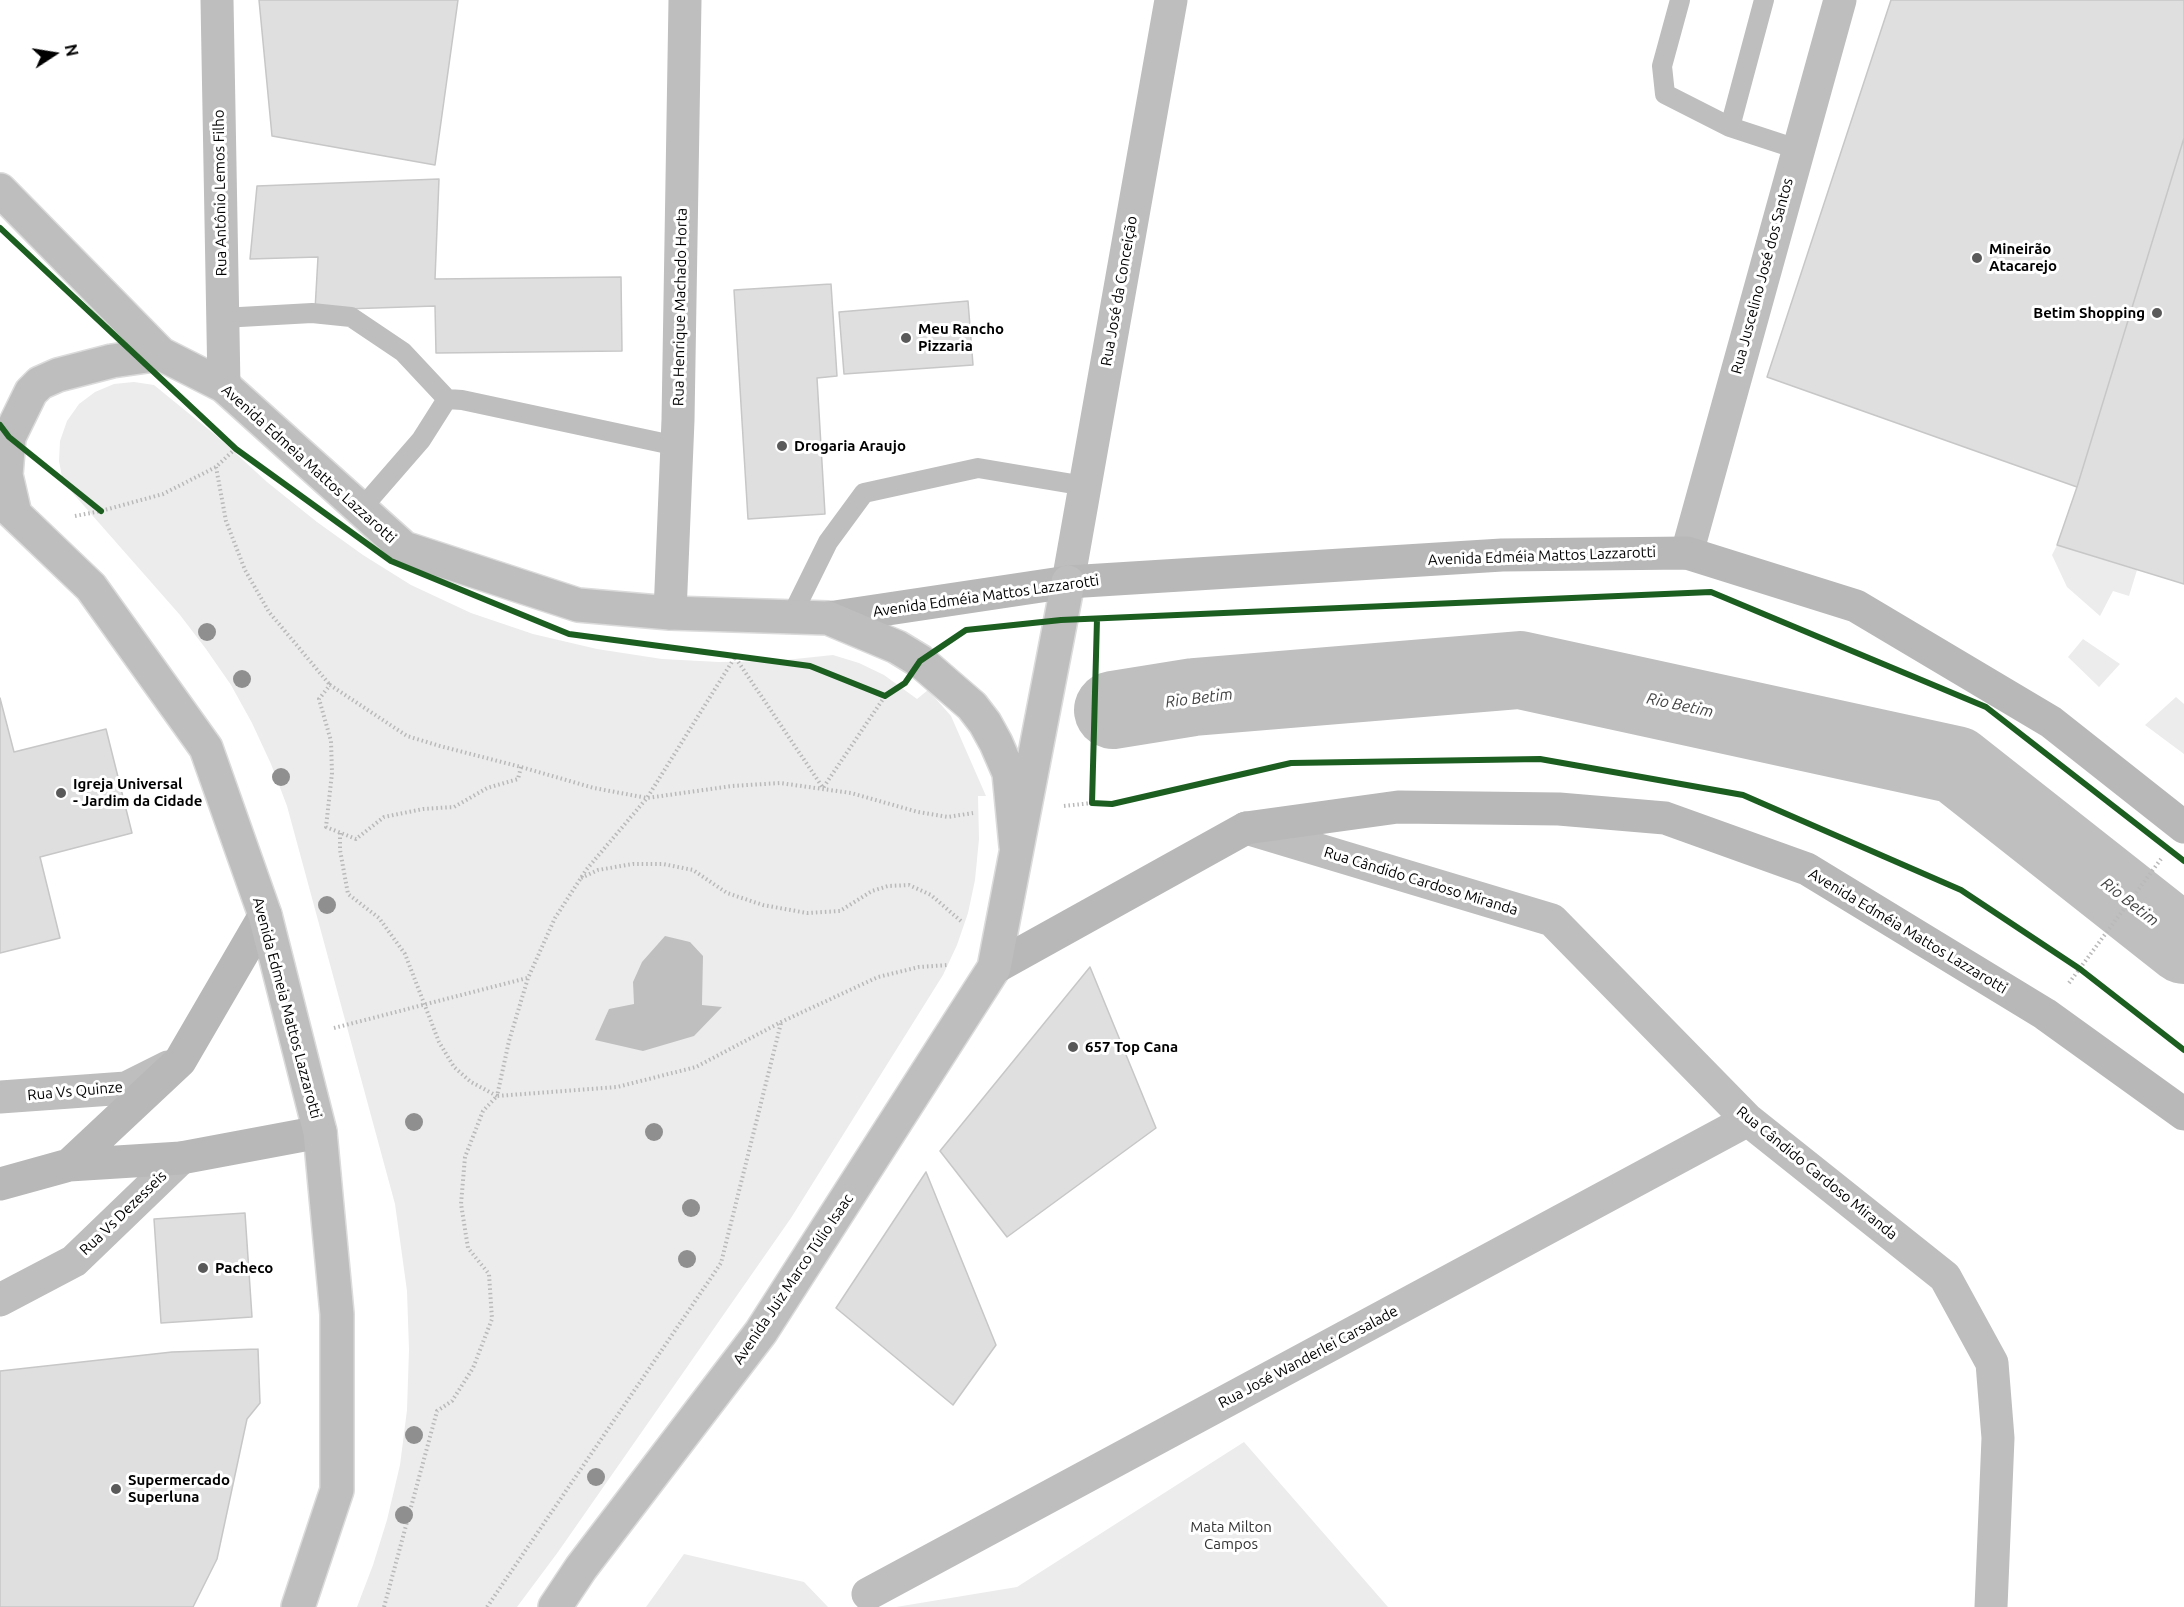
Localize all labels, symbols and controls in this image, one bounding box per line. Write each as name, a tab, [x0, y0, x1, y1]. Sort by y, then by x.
north arrow	[24, 24, 84, 84]
text: N	[62, 43, 82, 58]
street label: Rua Antônio Lemos Filho	[210, 109, 230, 277]
street label: Rua Juscelino José dos Santos	[1727, 176, 1797, 376]
street label: Rua Henrique Machado Horta	[669, 208, 691, 406]
street label: Rua José da Conceição	[1097, 215, 1141, 367]
place label: Mineirão Atacarejo	[1989, 240, 2057, 275]
marker: Mineirão Atacarejo	[1970, 251, 1984, 265]
place label: Betim Shopping	[2033, 304, 2145, 322]
marker: Betim Shopping	[2150, 306, 2164, 320]
place label: Meu Rancho Pizzaria	[918, 320, 1004, 355]
marker: Meu Rancho Pizzaria	[899, 331, 913, 345]
street label: Avenida Edmeia Mattos Lazzarotti	[218, 381, 400, 547]
place label: Drogaria Araujo	[794, 437, 906, 455]
marker: Drogaria Araujo	[775, 439, 789, 453]
street label: Avenida Edméia Mattos Lazzarotti	[1428, 543, 1656, 569]
street label: Avenida Edméia Mattos Lazzarotti	[872, 571, 1100, 621]
water label: Rio Betim	[1164, 684, 1234, 712]
water label: Rio Betim	[1645, 689, 1715, 721]
place label: Igreja Universal - Jardim da Cidade	[73, 775, 202, 810]
marker: Igreja Universal - Jardim da Cidade	[54, 786, 68, 800]
street label: Rua Cândido Cardoso Miranda	[1322, 843, 1520, 919]
street label: Avenida Edméia Mattos Lazzarotti	[1806, 865, 2010, 997]
water label: Rio Betim	[2097, 874, 2163, 930]
street label: Avenida Edmeia Mattos Lazzarotti	[249, 895, 325, 1121]
place label: 657 Top Cana	[1085, 1038, 1178, 1056]
marker: 657 Top Cana	[1066, 1040, 1080, 1054]
street label: Rua Vs Quinze	[26, 1078, 124, 1104]
street label: Rua Cândido Cardoso Miranda	[1733, 1102, 1901, 1244]
street label: Rua Vs Dezesseis	[76, 1167, 170, 1259]
street label: Avenida Juiz Marco Túlio Isaac	[729, 1190, 857, 1368]
place label: Pacheco	[215, 1259, 273, 1277]
marker: Pacheco	[196, 1261, 210, 1275]
street label: Rua José Wanderlei Carsalade	[1215, 1302, 1401, 1412]
place label: Supermercado Superluna	[128, 1471, 230, 1506]
marker: Supermercado Superluna	[109, 1482, 123, 1496]
park label: Mata Milton Campos	[1190, 1518, 1272, 1553]

